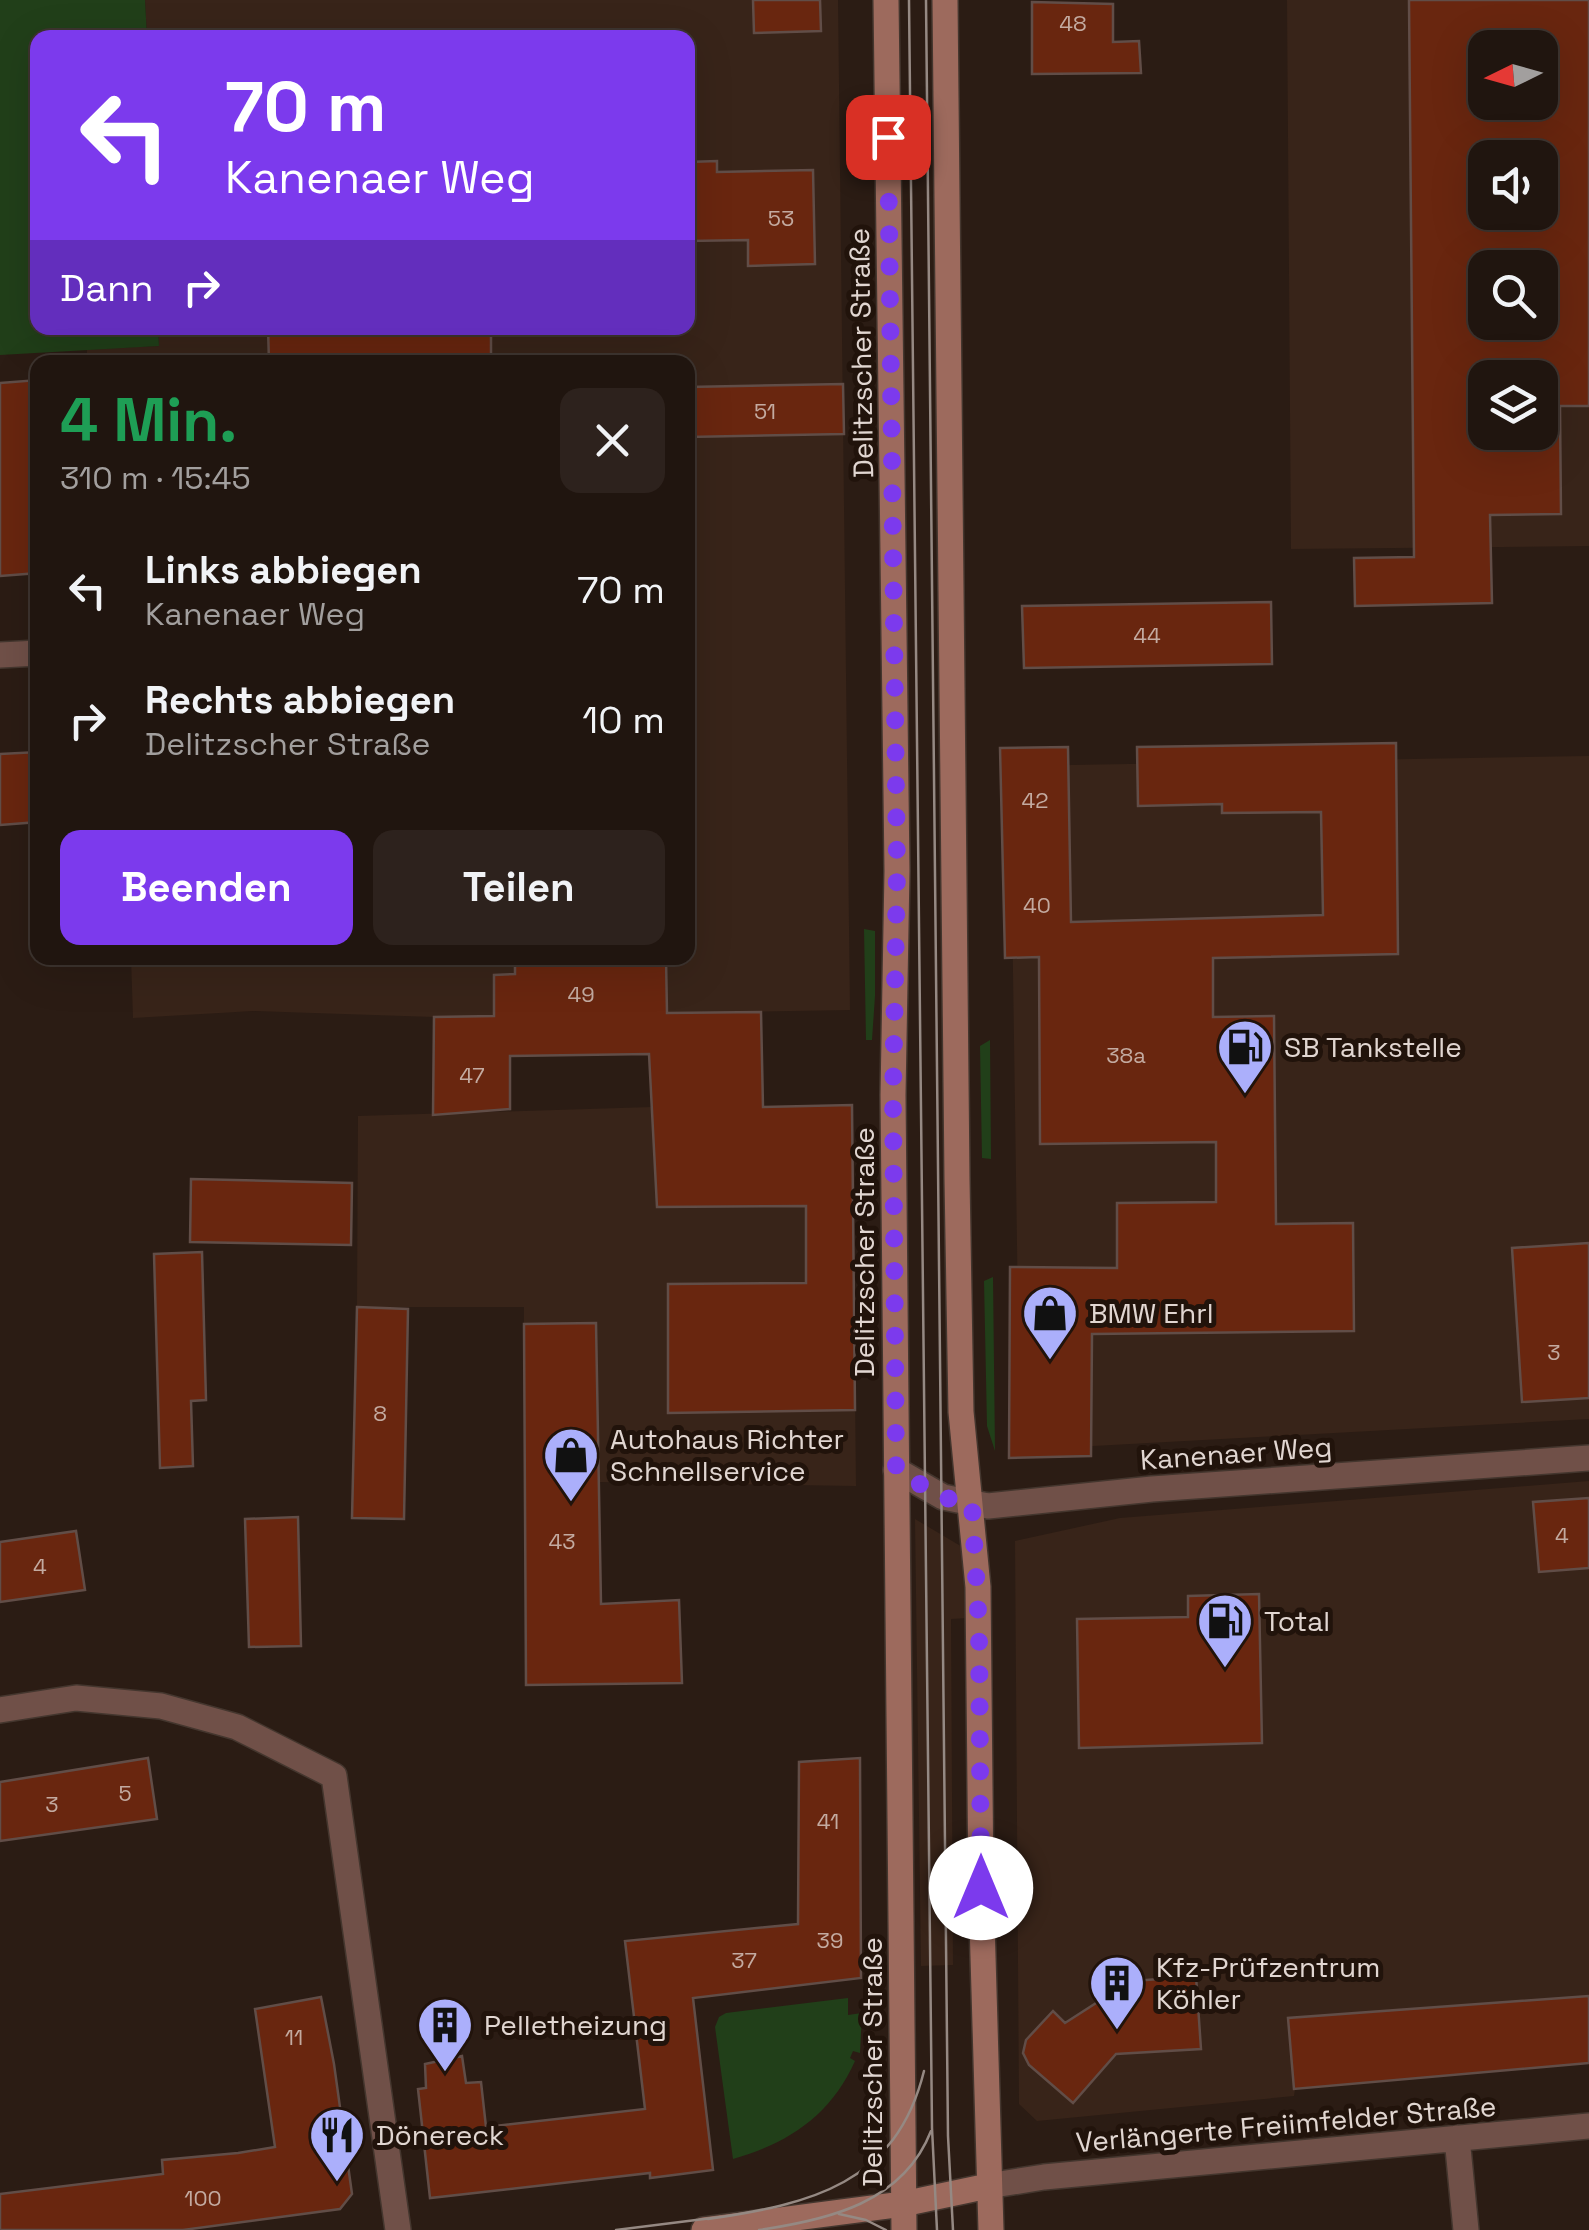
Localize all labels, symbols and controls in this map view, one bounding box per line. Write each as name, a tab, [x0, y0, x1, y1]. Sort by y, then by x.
house number: 48	[1059, 9, 1087, 37]
north arrow	[1468, 30, 1558, 120]
map controls	[1468, 30, 1558, 450]
text: 70 m	[225, 62, 386, 151]
icon: left	[60, 70, 190, 200]
pin	[846, 95, 931, 180]
icon: arrive	[861, 110, 916, 165]
button: sound	[1468, 140, 1558, 230]
text: Kanenaer Weg	[225, 149, 535, 206]
house number: 53	[768, 204, 794, 232]
street label: Delitzscher Straße	[841, 228, 881, 478]
button: search	[1468, 250, 1558, 340]
icon: right	[174, 260, 229, 315]
text: Dann	[60, 264, 154, 312]
button: layers	[1468, 360, 1558, 450]
text: 4 Min.	[60, 382, 237, 459]
button: close	[560, 388, 665, 493]
house number: 51	[754, 397, 776, 425]
text: 310 m · 15:45	[60, 458, 251, 498]
text: Links abbiegen	[145, 546, 422, 594]
icon: left	[60, 563, 115, 618]
text: 70 m	[577, 566, 665, 614]
text: Kanenaer Weg	[145, 594, 365, 634]
house number: 44	[1133, 621, 1161, 649]
text: Rechts abbiegen	[145, 676, 455, 724]
icon: right	[60, 693, 115, 748]
text: 10 m	[582, 696, 665, 744]
text: Delitzscher Straße	[145, 724, 430, 764]
house number: 42	[1021, 786, 1049, 814]
button: Beenden	[60, 830, 353, 945]
button: Teilen	[373, 830, 665, 945]
house number: 40	[1023, 891, 1051, 919]
house number: 49	[567, 980, 595, 1008]
fuel station icon: SB Tankstelle	[1215, 1017, 1275, 1096]
place label: SB Tankstelle	[1284, 1029, 1462, 1065]
house number: 38a	[1106, 1041, 1146, 1069]
house number: 47	[459, 1061, 485, 1089]
street label: Delitzscher Straße	[846, 1127, 882, 1377]
shop icon: BMW Ehrl	[1020, 1283, 1080, 1362]
place label: BMW Ehrl	[1089, 1295, 1214, 1331]
house number: 3	[1547, 1338, 1561, 1366]
house number: 8	[373, 1399, 387, 1427]
place label: Autohaus Richter Schnellservice	[610, 1421, 844, 1489]
shop icon: Autohaus Richter Schnellservice	[541, 1425, 601, 1504]
street label: Kanenaer Weg	[1139, 1428, 1333, 1478]
house number: 4	[1555, 1521, 1569, 1549]
house number: 43	[548, 1527, 576, 1555]
house number: 4	[33, 1552, 47, 1580]
fuel station icon: Total	[1195, 1591, 1255, 1670]
place label: Total	[1264, 1603, 1330, 1639]
house number: 5	[118, 1779, 132, 1807]
house number: 3	[45, 1790, 59, 1818]
house number: 41	[817, 1807, 839, 1835]
position arrow	[929, 1836, 1033, 1940]
house number: 39	[817, 1926, 843, 1954]
street label: Delitzscher Straße	[854, 1937, 890, 2187]
house number: 37	[731, 1946, 757, 1974]
place label: Kfz-Prüfzentrum Köhler	[1156, 1949, 1380, 2017]
building icon: Kfz-Prüfzentrum Köhler	[1087, 1953, 1147, 2032]
building icon: Pelletheizung	[415, 1995, 475, 2074]
place label: Pelletheizung	[484, 2007, 667, 2043]
house number: 11	[285, 2023, 303, 2051]
street label: Verlängerte Freiimfelder Straße	[1074, 2088, 1498, 2160]
restaurant icon: Dönereck	[307, 2105, 367, 2184]
place label: Dönereck	[376, 2117, 504, 2153]
house number: 100	[184, 2184, 222, 2212]

